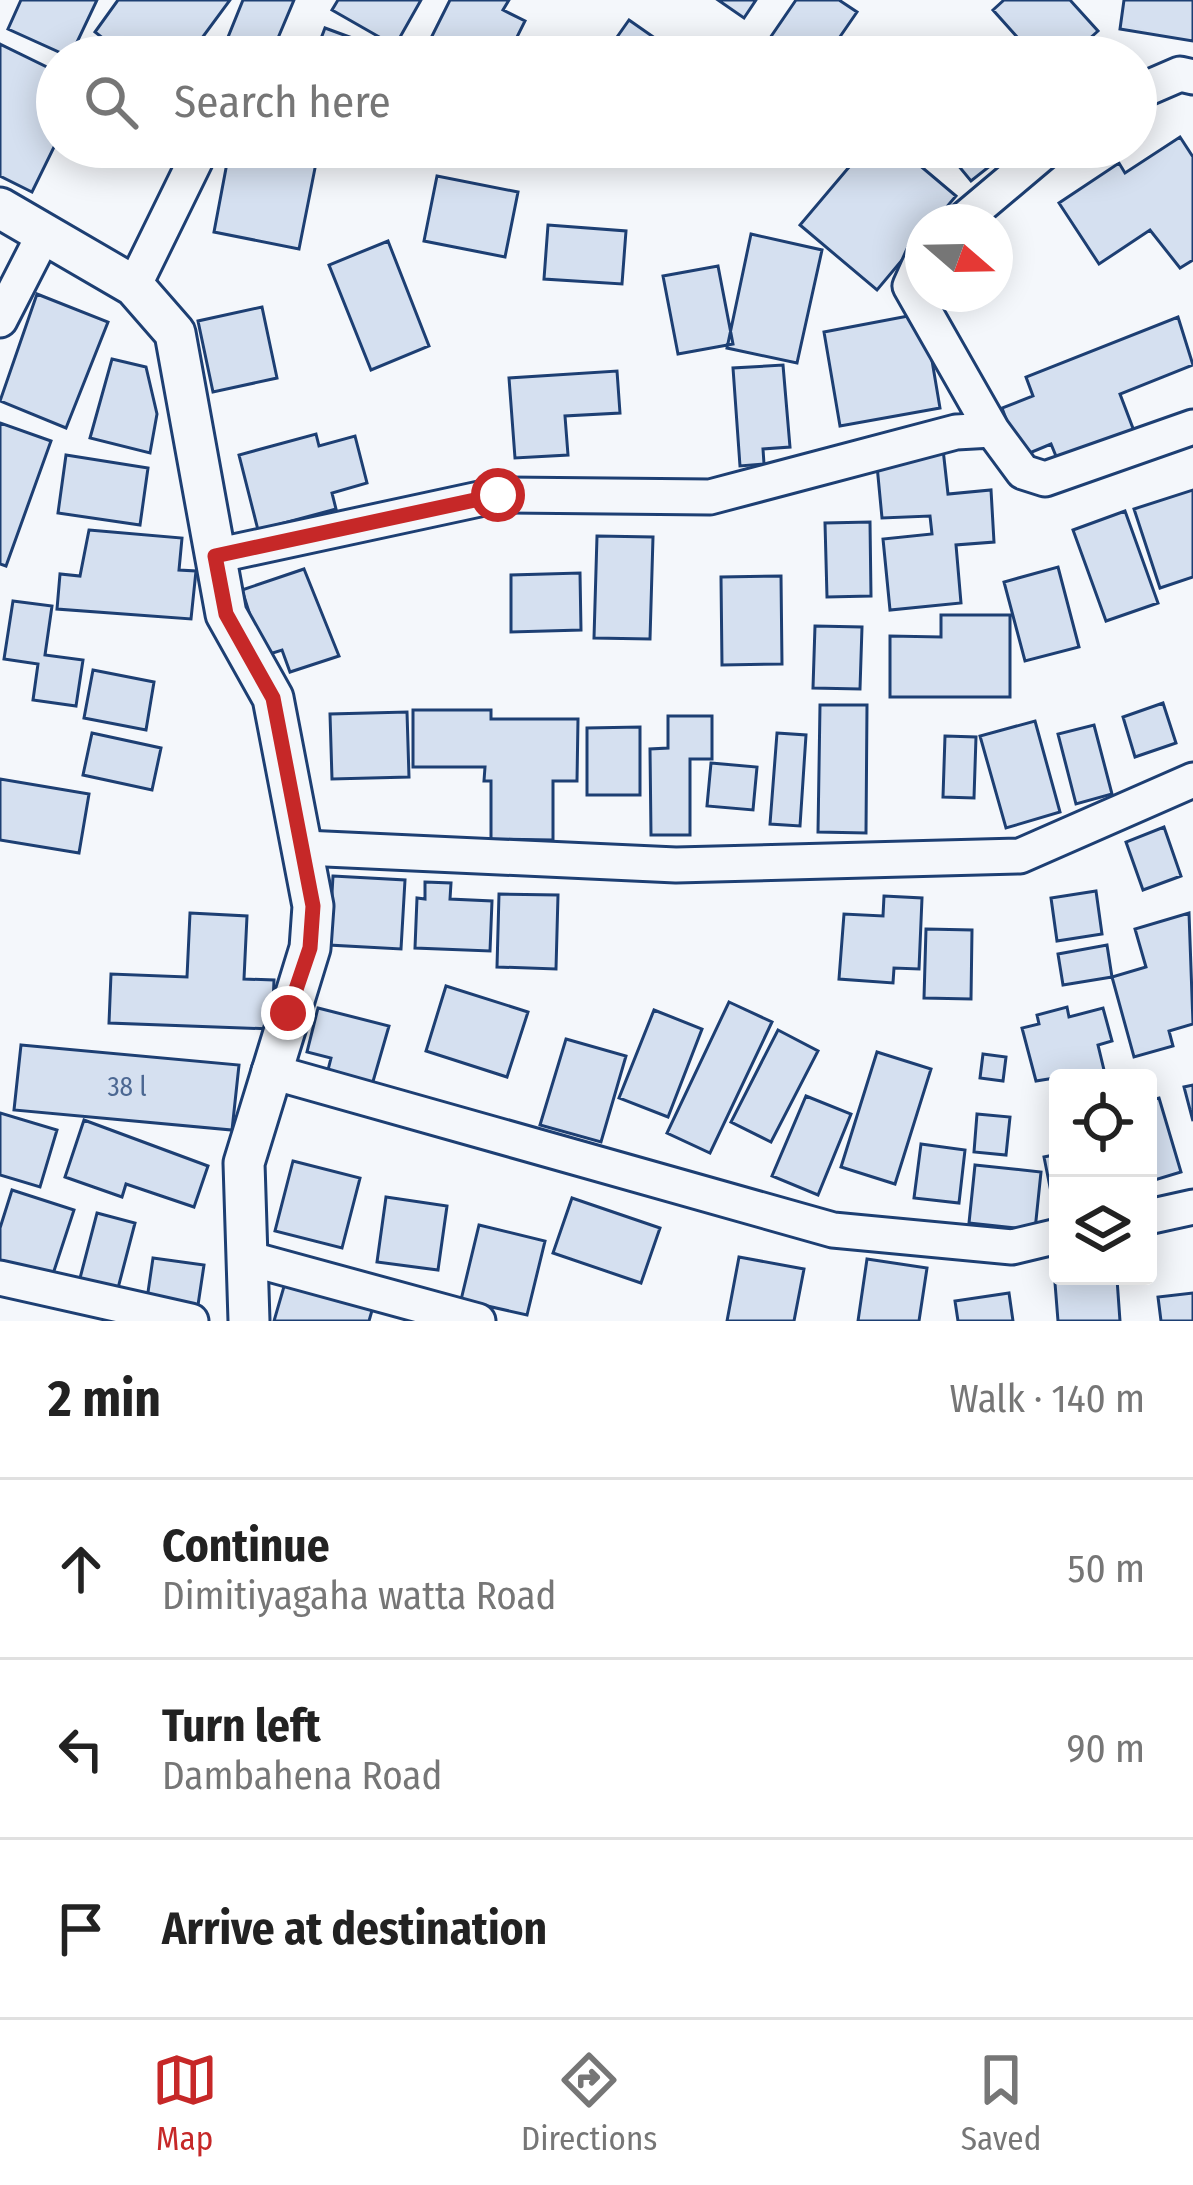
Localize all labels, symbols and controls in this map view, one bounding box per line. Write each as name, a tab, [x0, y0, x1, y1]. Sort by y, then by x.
search box	[36, 36, 1157, 168]
icon: search	[78, 69, 144, 135]
text: Search here	[174, 75, 391, 129]
north arrow	[905, 204, 1013, 312]
route start	[471, 468, 525, 522]
route end	[261, 986, 315, 1040]
map controls	[1049, 1069, 1157, 1285]
button: locate	[1049, 1069, 1157, 1177]
house number: 38 l	[107, 1071, 147, 1103]
button: layers	[1049, 1177, 1157, 1285]
text: 2 min	[48, 1368, 161, 1430]
text: Walk · 140 m	[950, 1376, 1145, 1422]
text: Continue	[162, 1519, 330, 1573]
icon: ahead	[48, 1536, 114, 1602]
text: 50 m	[1068, 1546, 1145, 1592]
text: Dimitiyagaha watta Road	[162, 1573, 557, 1619]
text: Turn left	[162, 1699, 321, 1753]
icon: left	[48, 1716, 114, 1782]
text: 90 m	[1067, 1726, 1145, 1772]
text: Dambahena Road	[162, 1753, 442, 1799]
icon: arrive	[48, 1896, 114, 1962]
text: Arrive at destination	[162, 1902, 547, 1956]
tab: Map	[152, 2047, 218, 2159]
tab: Directions	[521, 2047, 657, 2159]
tab: Saved	[961, 2047, 1041, 2159]

